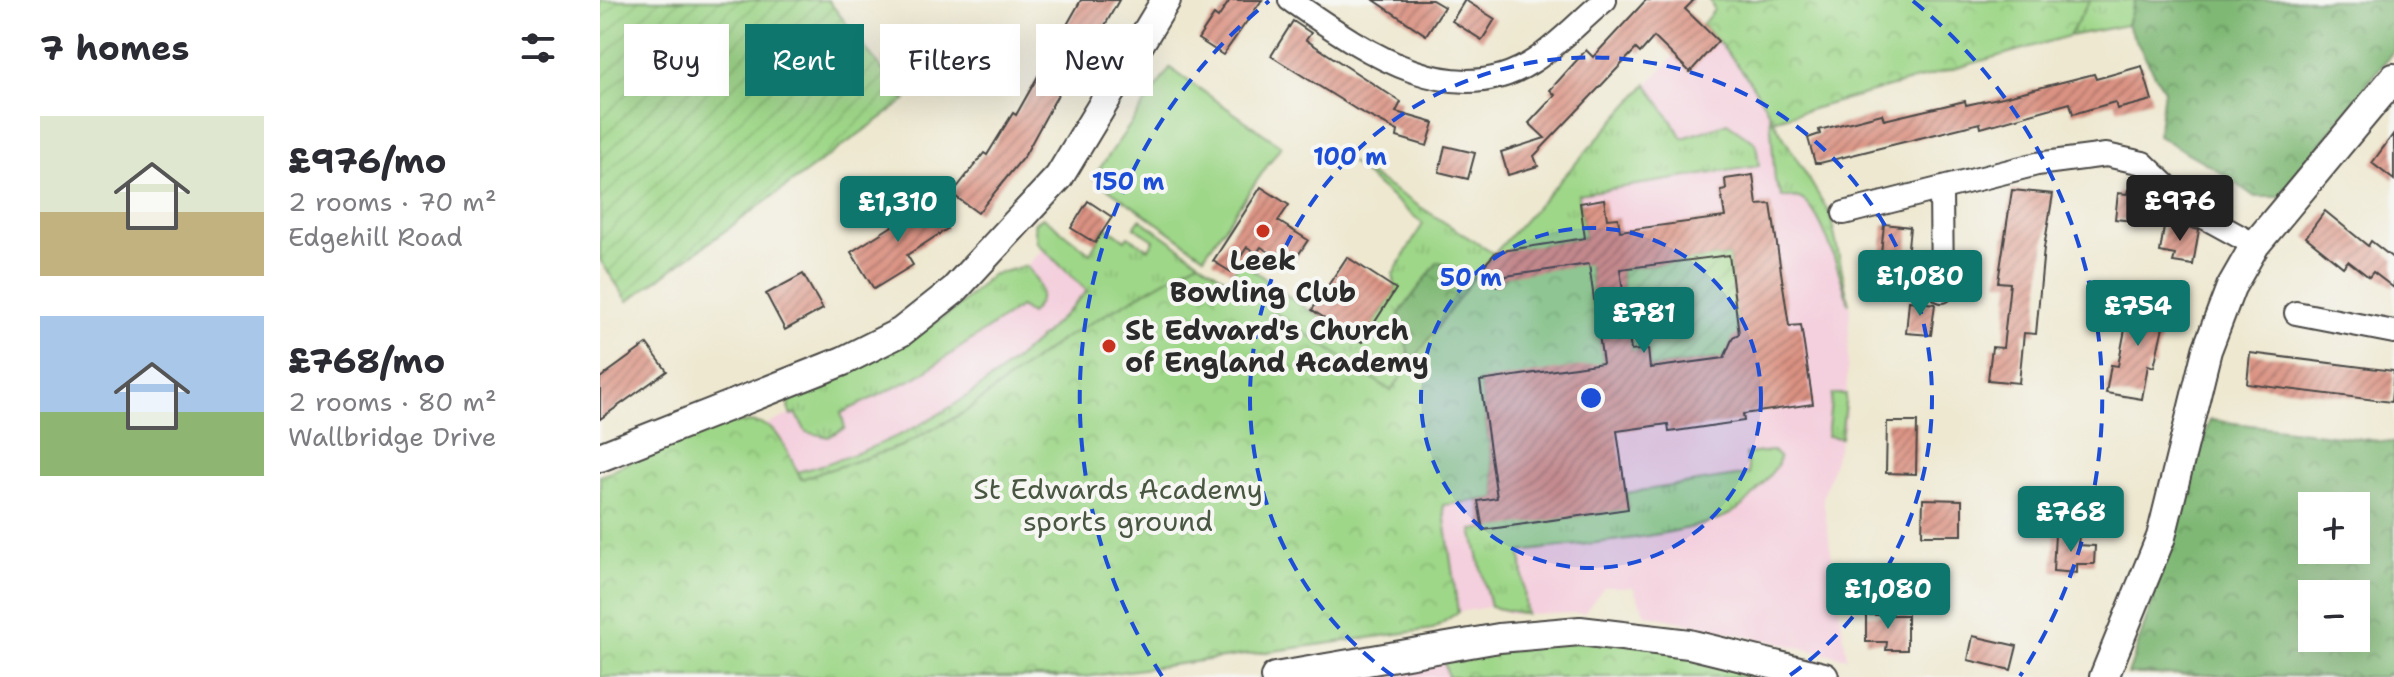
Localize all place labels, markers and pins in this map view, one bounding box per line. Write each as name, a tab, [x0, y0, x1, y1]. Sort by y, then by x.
pin: £976	[2133, 175, 2227, 243]
pin: £1,310	[833, 176, 963, 244]
marker: Leek Bowling Club	[1254, 222, 1272, 240]
place label: Leek Bowling Club	[1170, 241, 1356, 311]
pin: £1,080	[1855, 250, 1985, 318]
pin: £754	[2091, 280, 2185, 348]
pin: £781	[1597, 287, 1691, 355]
place label: St Edward's Church of England Academy	[1125, 311, 1429, 381]
marker: St Edward's Church of England Academy	[1100, 337, 1118, 355]
centre of rings	[1577, 384, 1605, 412]
pin: £768	[2024, 486, 2118, 554]
pin: £1,080	[1823, 563, 1953, 631]

